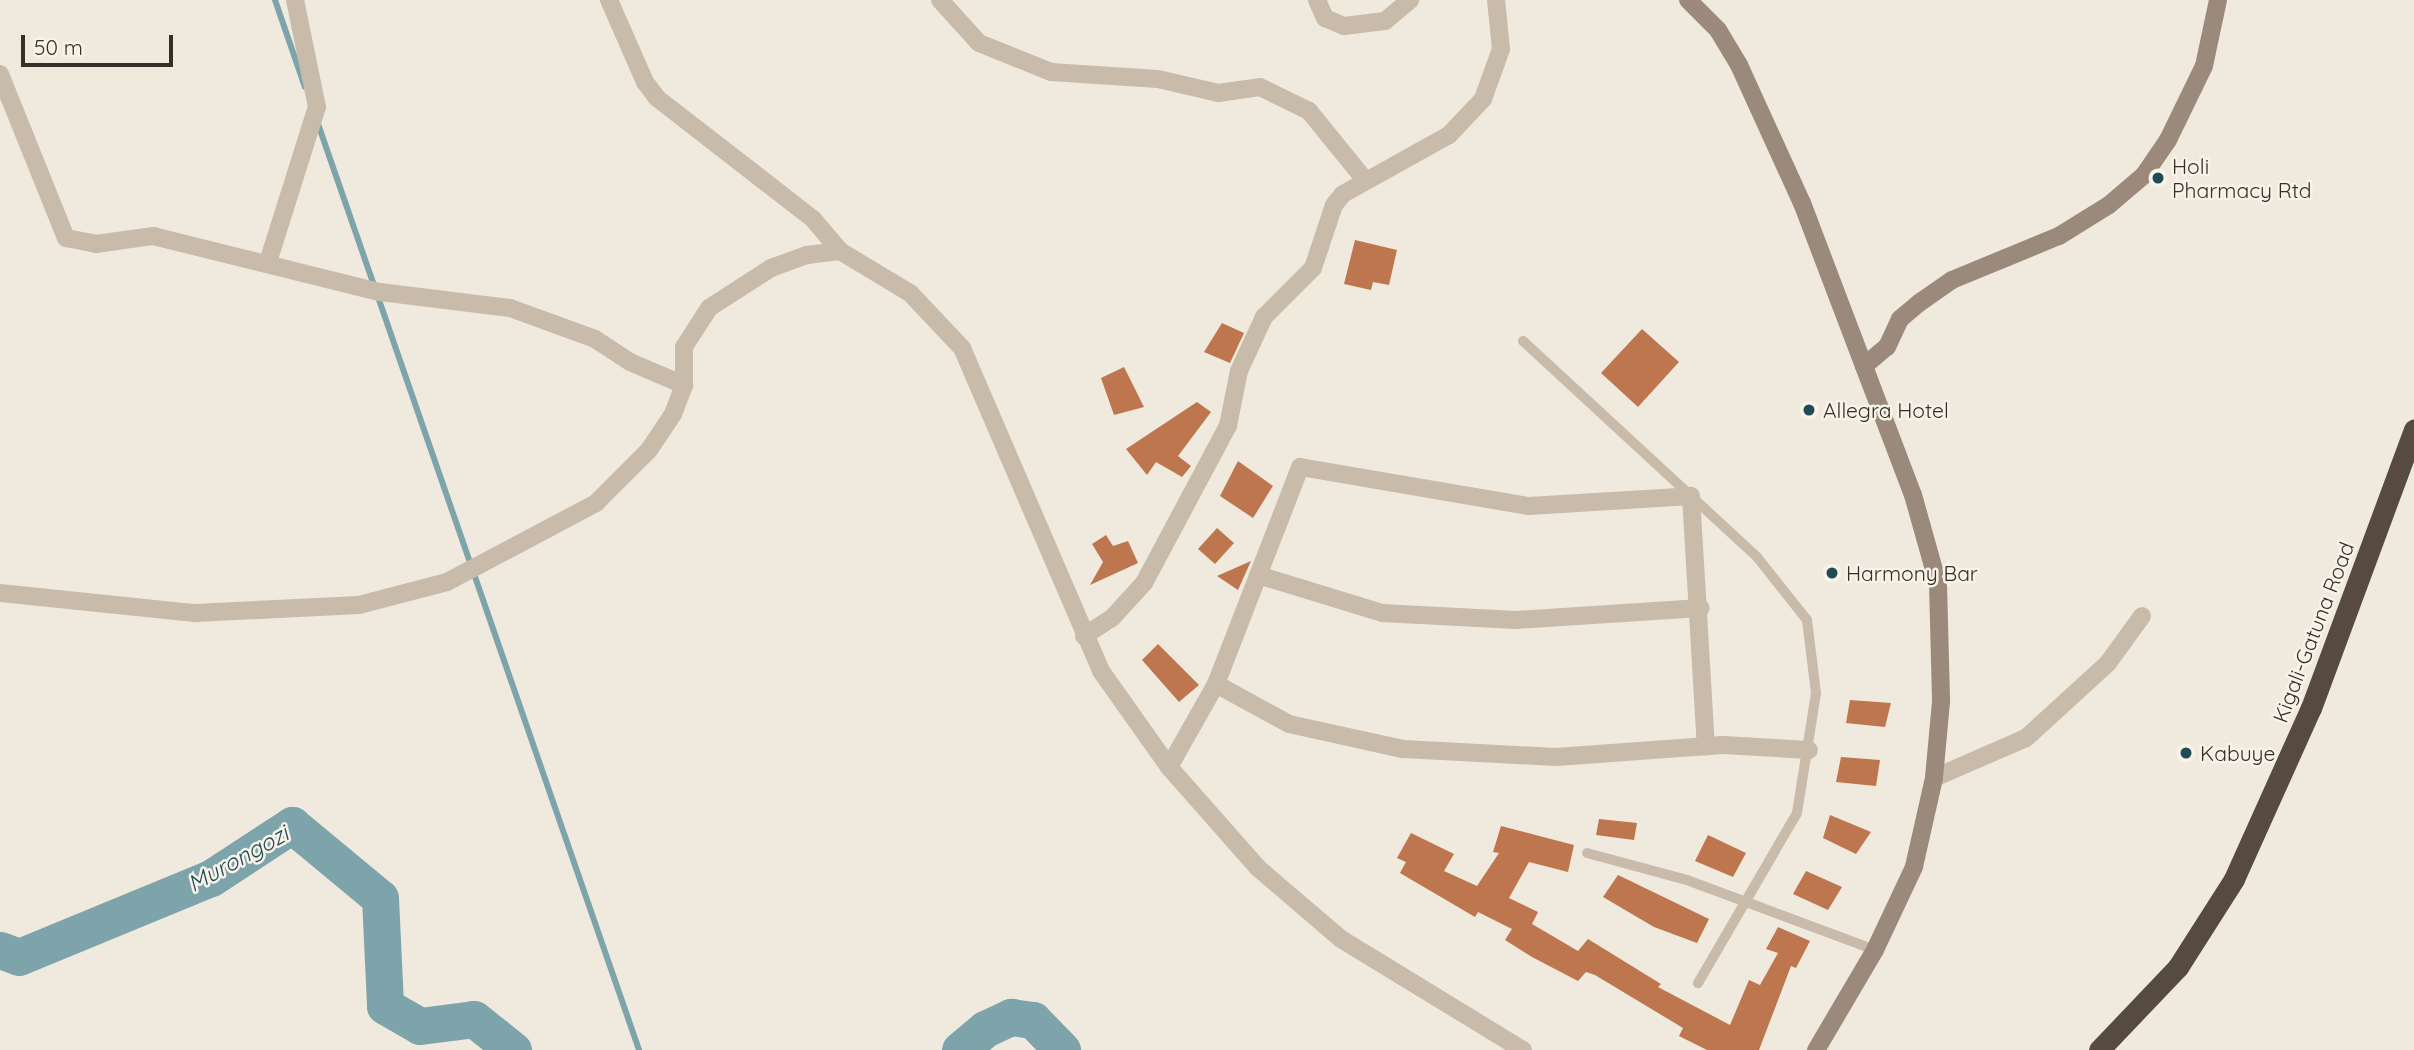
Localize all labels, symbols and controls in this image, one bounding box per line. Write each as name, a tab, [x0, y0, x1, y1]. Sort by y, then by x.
scale bar	[24, 21, 177, 65]
text: 50 m	[34, 34, 83, 60]
place label: Holi Pharmacy Rtd	[2172, 153, 2311, 203]
marker: Holi Pharmacy Rtd	[2150, 170, 2166, 186]
place label: Allegra Hotel	[1823, 397, 1949, 423]
marker: Allegra Hotel	[1801, 402, 1817, 418]
street label: Kigali-Gatuna Road	[2267, 538, 2359, 726]
place label: Harmony Bar	[1846, 560, 1978, 586]
marker: Harmony Bar	[1824, 565, 1840, 581]
place label: Kabuye	[2200, 740, 2275, 766]
marker: Kabuye	[2178, 745, 2194, 761]
water label: Murongozi	[183, 820, 293, 898]

